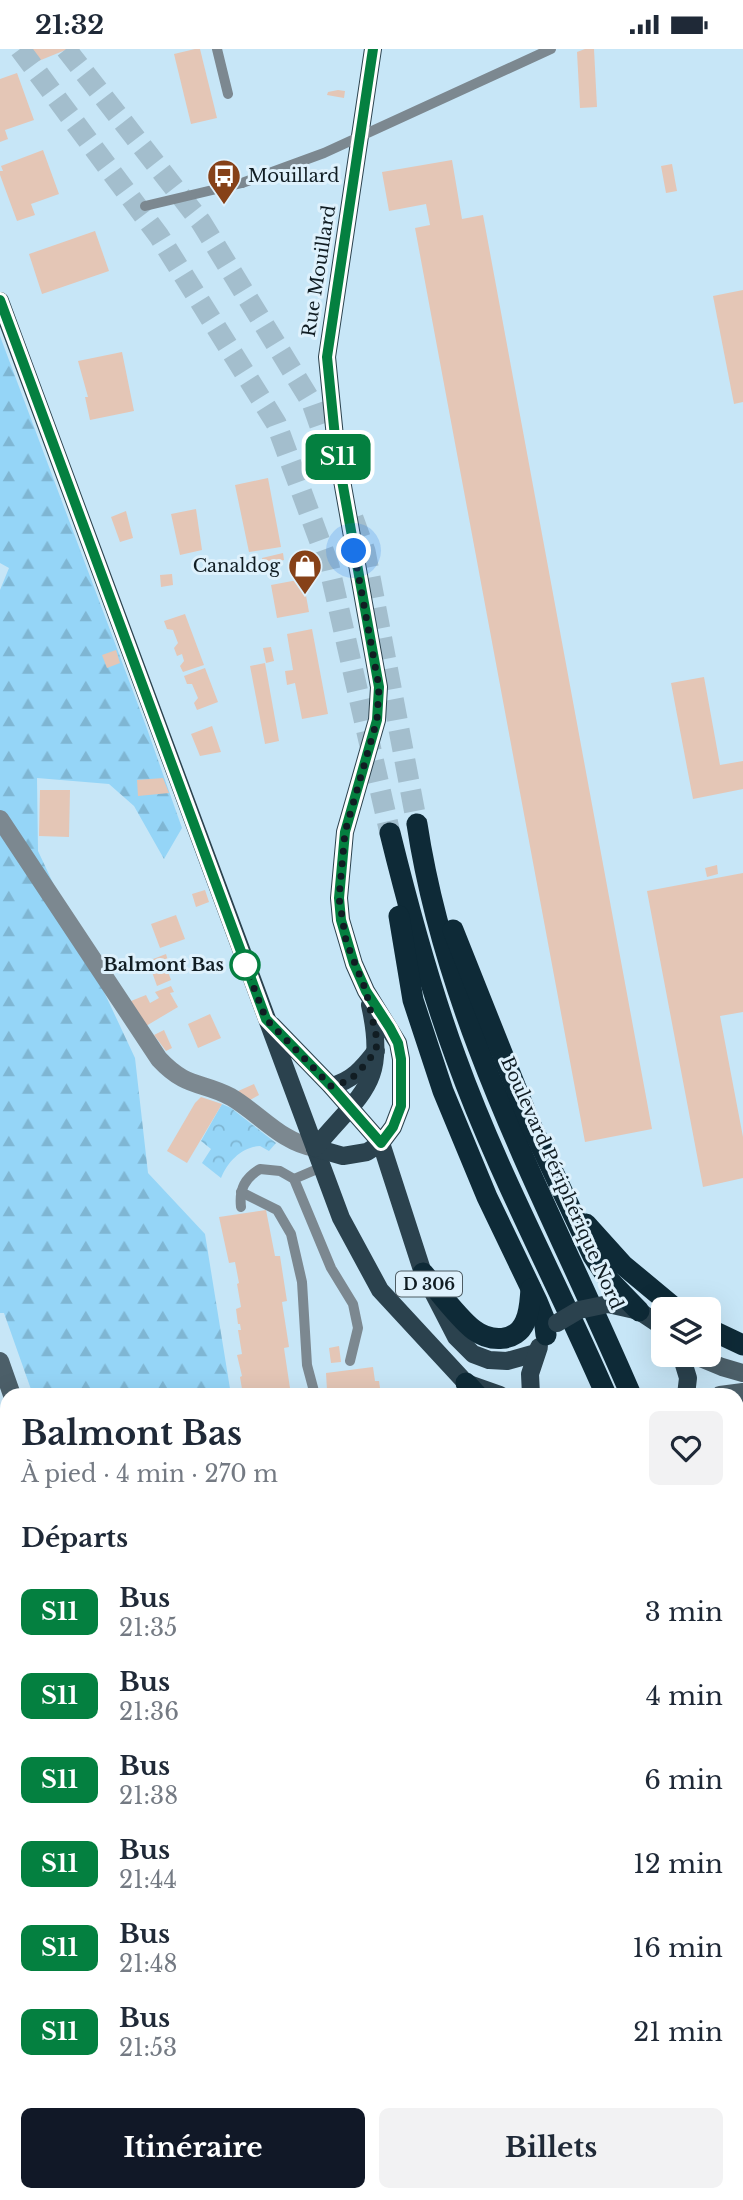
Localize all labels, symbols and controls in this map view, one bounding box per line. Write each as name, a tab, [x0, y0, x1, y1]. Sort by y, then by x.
text: 21:32	[35, 9, 104, 41]
bus stop icon: Mouillard	[205, 157, 243, 206]
place label: Mouillard	[248, 165, 339, 187]
street label: Rue Mouillard	[298, 204, 340, 338]
line badge: S11	[298, 434, 378, 480]
text: S11	[320, 442, 356, 471]
your location	[336, 533, 371, 568]
shop icon: Canaldog	[286, 547, 324, 596]
place label: Canaldog	[193, 555, 280, 577]
marker: Balmont Bas	[230, 950, 260, 980]
place label: Balmont Bas	[103, 954, 224, 976]
street label: Boulevard Périphérique Nord	[496, 1053, 628, 1313]
road number: D 306	[396, 1271, 462, 1296]
map controls	[651, 1297, 721, 1367]
button: layers	[651, 1297, 721, 1367]
button: heart	[649, 1411, 723, 1485]
text: Balmont Bas	[21, 1413, 242, 1454]
text: À pied · 4 min · 270 m	[21, 1460, 278, 1488]
text: Départs	[21, 1522, 128, 1554]
text: Bus	[119, 1582, 170, 1614]
text: 3 min	[645, 1596, 723, 1628]
text: S11	[41, 1597, 78, 1626]
text: 21:35	[119, 1614, 177, 1642]
text: Bus	[119, 1666, 170, 1698]
text: 4 min	[646, 1680, 723, 1712]
text: S11	[41, 1681, 78, 1710]
text: 21:36	[119, 1698, 179, 1726]
text: Bus	[119, 1750, 170, 1782]
text: 6 min	[644, 1764, 723, 1796]
text: S11	[41, 1765, 78, 1794]
text: 21:38	[119, 1782, 178, 1810]
text: Bus	[119, 1834, 170, 1866]
text: 12 min	[633, 1848, 723, 1880]
text: S11	[41, 1849, 78, 1878]
text: 21:44	[119, 1866, 177, 1894]
text: Bus	[119, 1918, 170, 1950]
text: 16 min	[633, 1932, 723, 1964]
text: S11	[41, 1933, 78, 1962]
text: 21:48	[119, 1950, 177, 1978]
text: Bus	[119, 2002, 170, 2034]
text: 21 min	[633, 2016, 723, 2048]
text: S11	[41, 2017, 78, 2046]
text: 21:53	[119, 2034, 177, 2062]
button: Itinéraire	[21, 2108, 365, 2188]
button: Billets	[379, 2108, 723, 2188]

